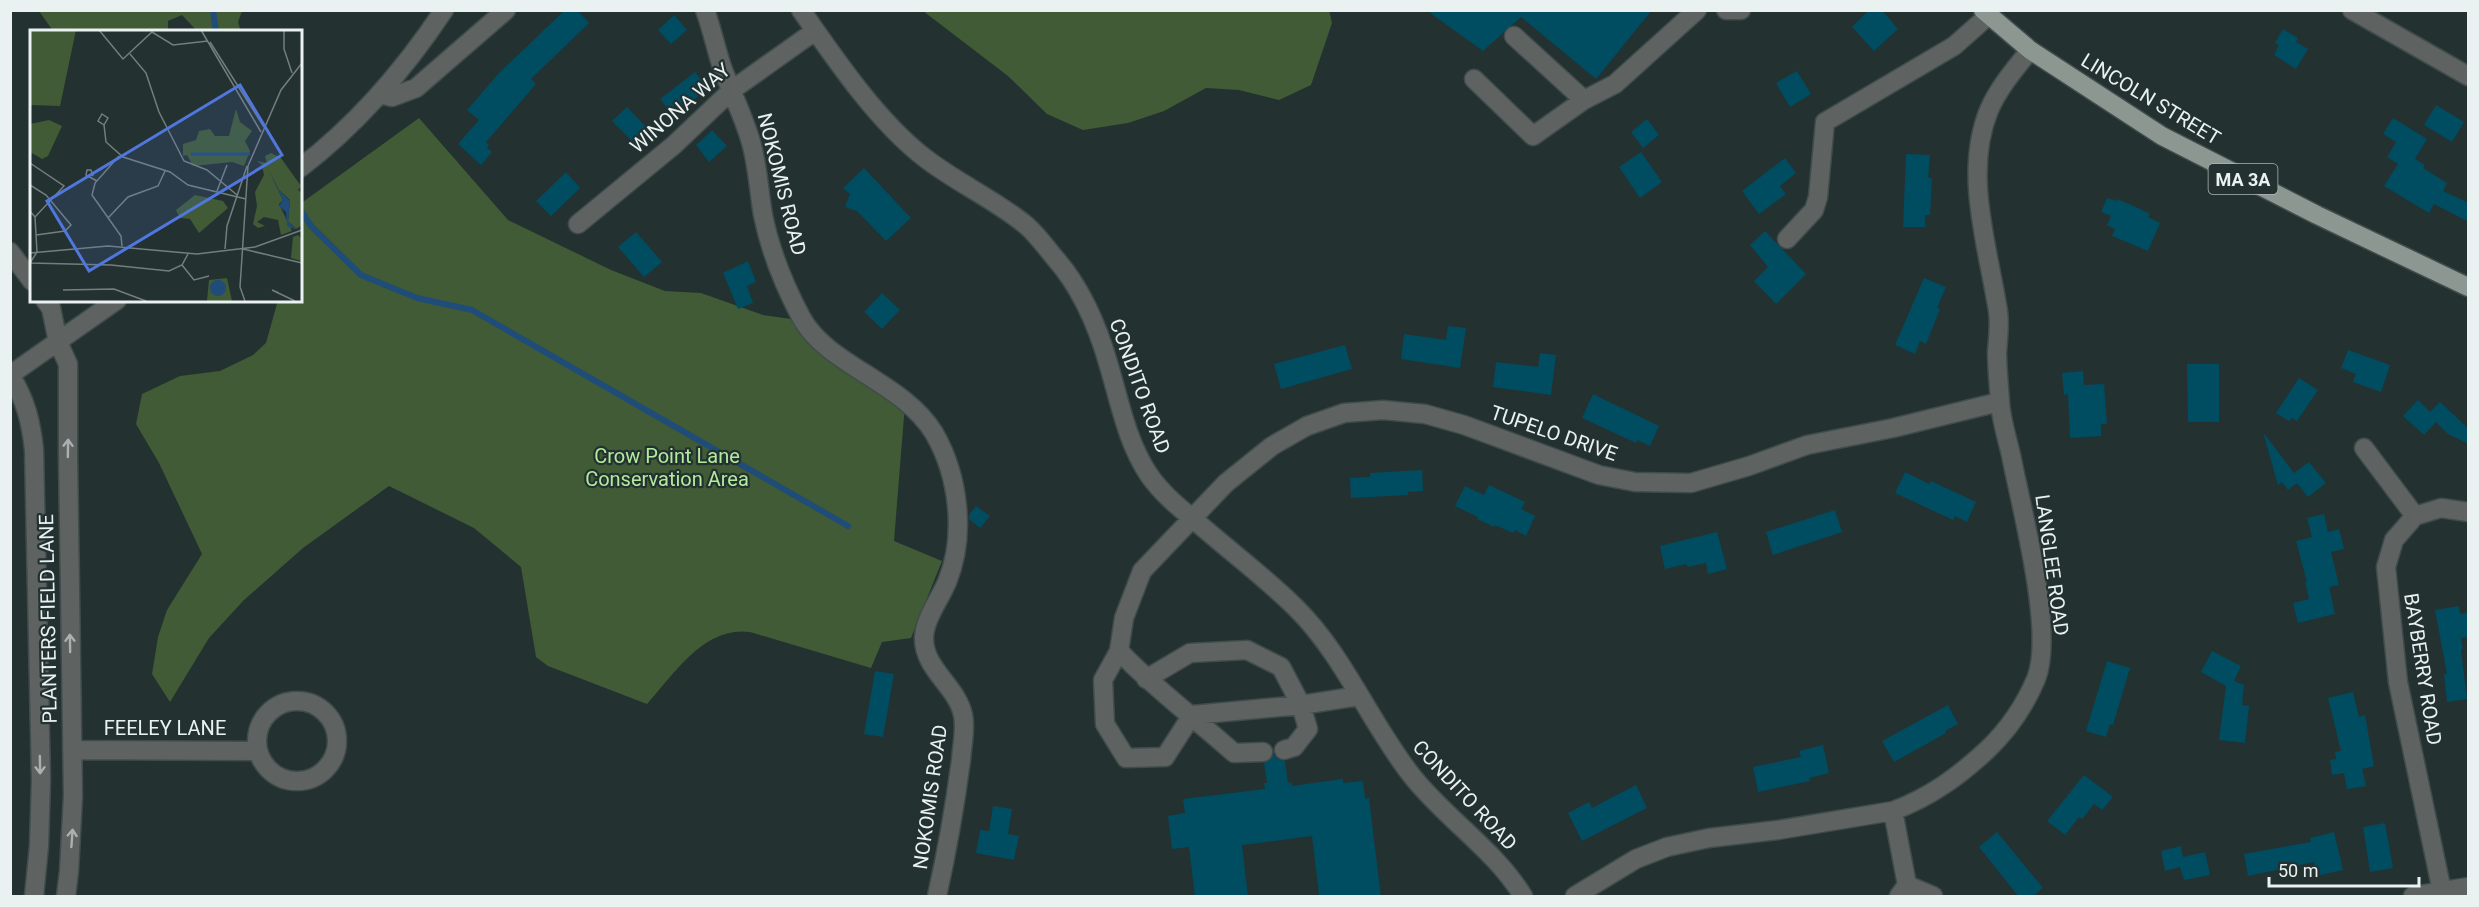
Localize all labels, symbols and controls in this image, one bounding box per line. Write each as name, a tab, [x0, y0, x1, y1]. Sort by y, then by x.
inset map	[30, 30, 302, 302]
street label: LINCOLN STREET	[2077, 48, 2225, 150]
street label: WINONA WAY	[625, 58, 735, 158]
street label: NOKOMIS ROAD	[753, 110, 811, 258]
road number: MA 3A	[2208, 164, 2278, 194]
street label: CONDITO ROAD	[1104, 315, 1176, 457]
street label: TUPELO DRIVE	[1487, 400, 1621, 466]
one-way arrow	[62, 439, 74, 459]
park label: Crow Point Lane Conservation Area	[585, 444, 749, 491]
street label: LANGLEE ROAD	[2030, 493, 2074, 637]
street label: PLANTERS FIELD LANE	[34, 514, 62, 724]
street label: BAYBERRY ROAD	[2399, 591, 2447, 747]
one-way arrow	[65, 634, 76, 654]
street label: FEELEY LANE	[104, 716, 226, 740]
street label: NOKOMIS ROAD	[908, 723, 952, 871]
street label: CONDITO ROAD	[1408, 735, 1522, 855]
one-way arrow	[35, 754, 46, 774]
one-way arrow	[67, 829, 78, 849]
scale bar	[2269, 850, 2419, 888]
text: 50 m	[2278, 860, 2318, 881]

